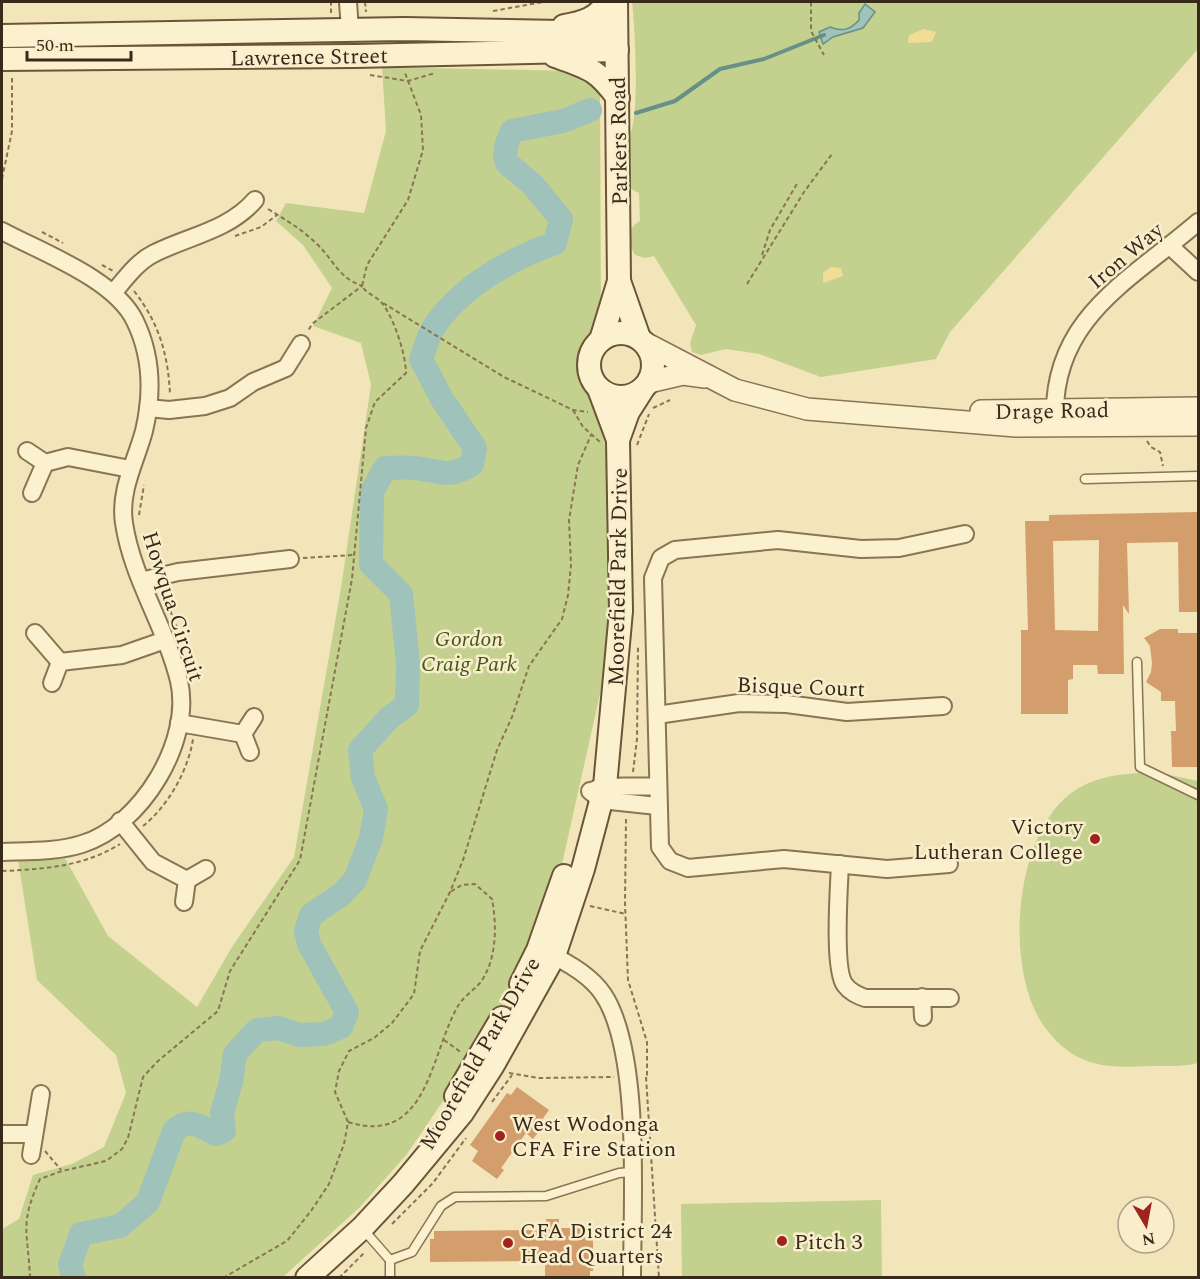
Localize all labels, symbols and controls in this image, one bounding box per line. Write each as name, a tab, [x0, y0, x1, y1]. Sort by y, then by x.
scale bar	[27, 24, 130, 62]
text: 50 m	[36, 32, 74, 59]
street label: Lawrence Street	[230, 40, 388, 75]
street label: Parkers Road	[602, 76, 637, 206]
street label: Iron Way	[1081, 214, 1172, 298]
street label: Drage Road	[995, 394, 1109, 429]
street label: Moorefield Park Drive	[600, 468, 637, 687]
street label: Howqua Circuit	[133, 527, 212, 686]
park label: Gordon Craig Park	[421, 623, 517, 681]
street label: Bisque Court	[736, 669, 866, 706]
place label: Victory Lutheran College	[914, 811, 1084, 869]
marker: Victory Lutheran College	[1088, 832, 1102, 846]
street label: Moorefield Park Drive	[411, 951, 549, 1157]
place label: West Wodonga CFA Fire Station	[512, 1108, 676, 1166]
marker: West Wodonga CFA Fire Station	[493, 1129, 507, 1143]
north arrow	[1116, 1195, 1176, 1255]
place label: CFA District 24 Head Quarters	[520, 1215, 672, 1273]
place label: Pitch 3	[794, 1226, 863, 1259]
text: N	[1140, 1226, 1157, 1252]
marker: Pitch 3	[775, 1234, 789, 1248]
marker: CFA District 24 Head Quarters	[501, 1236, 515, 1250]

